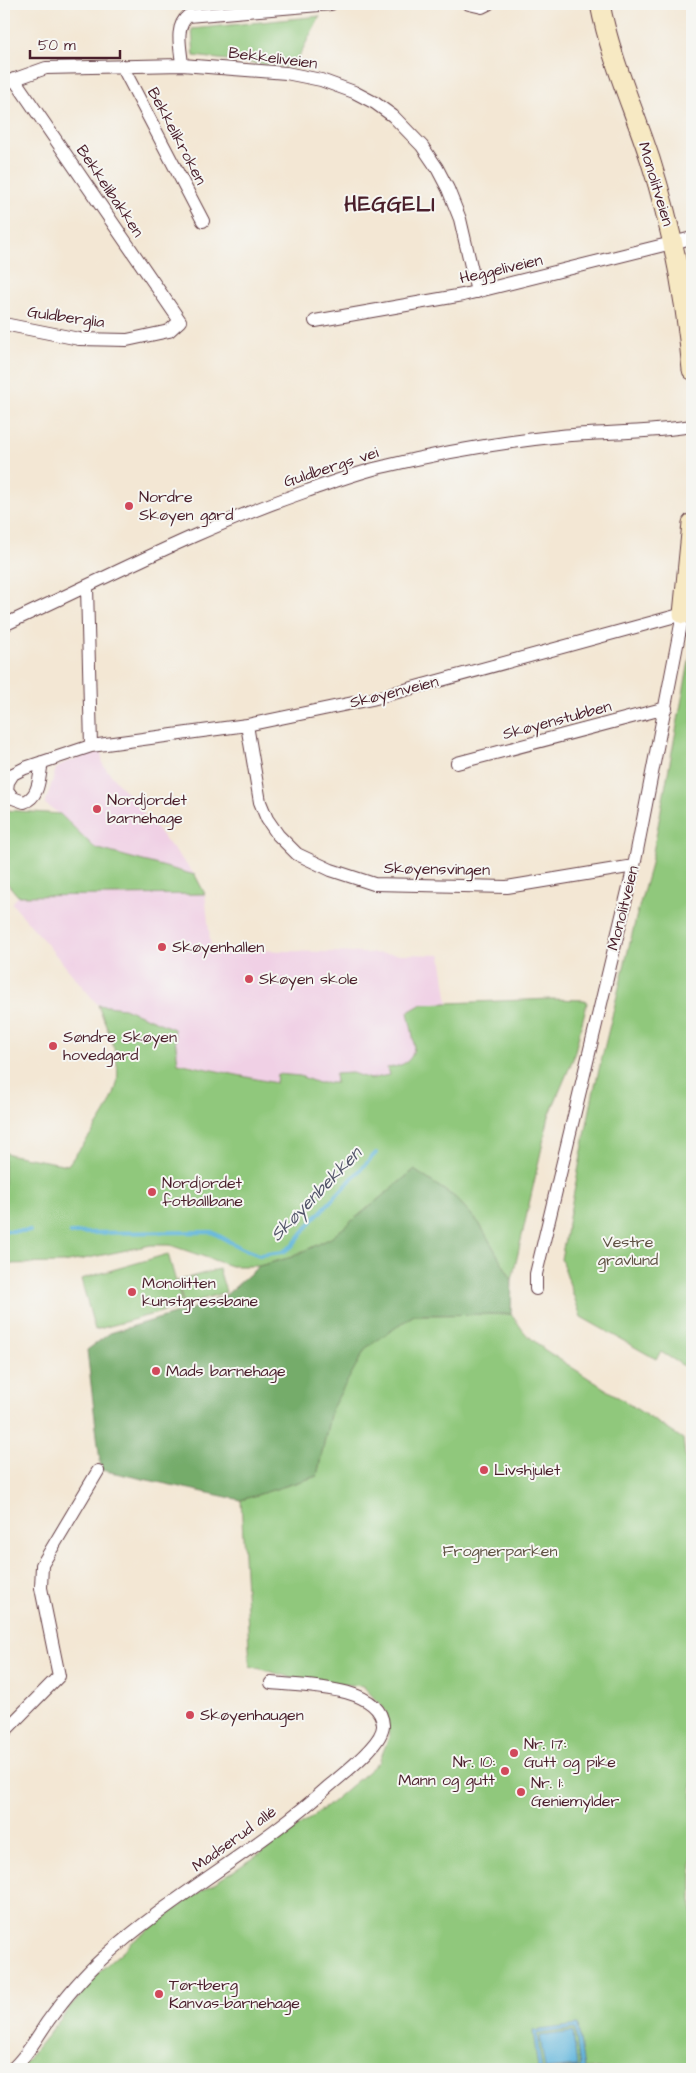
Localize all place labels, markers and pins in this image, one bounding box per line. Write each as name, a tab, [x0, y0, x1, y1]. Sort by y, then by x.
place label: Nordre Skøyen gård	[139, 486, 233, 527]
marker: Nordre Skøyen gård	[123, 500, 135, 512]
place label: Nordjordet barnehage	[107, 789, 188, 830]
marker: Nordjordet barnehage	[91, 803, 103, 815]
place label: Skøyenhallen	[172, 936, 264, 959]
marker: Skøyenhallen	[156, 941, 168, 953]
place label: Skøyen skole	[259, 968, 358, 991]
marker: Skøyen skole	[243, 973, 255, 985]
place label: Søndre Skøyen hovedgård	[63, 1026, 177, 1067]
marker: Søndre Skøyen hovedgård	[47, 1040, 59, 1052]
place label: Nordjordet fotballbane	[162, 1172, 243, 1212]
marker: Nordjordet fotballbane	[146, 1186, 158, 1198]
place label: Monolitten kunstgressbane	[142, 1272, 258, 1313]
marker: Monolitten kunstgressbane	[126, 1286, 138, 1298]
place label: Mads barnehage	[166, 1360, 286, 1383]
marker: Mads barnehage	[150, 1365, 162, 1377]
place label: Livshjulet	[494, 1459, 561, 1481]
marker: Livshjulet	[478, 1464, 490, 1476]
place label: Skøyenhaugen	[200, 1704, 304, 1727]
marker: Skøyenhaugen	[184, 1709, 196, 1721]
place label: Nr. 17: Gutt og pike	[524, 1733, 616, 1774]
marker: Nr. 17: Gutt og pike	[508, 1747, 520, 1759]
place label: Nr. 10: Mann og gutt	[398, 1751, 496, 1792]
marker: Nr. 10: Mann og gutt	[499, 1765, 511, 1777]
place label: Nr. 1: Geniemylder	[531, 1772, 619, 1813]
marker: Nr. 1: Geniemylder	[515, 1786, 527, 1798]
place label: Tørtberg Kanvas-barnehage	[169, 1974, 300, 2015]
marker: Tørtberg Kanvas-barnehage	[153, 1988, 165, 2000]

